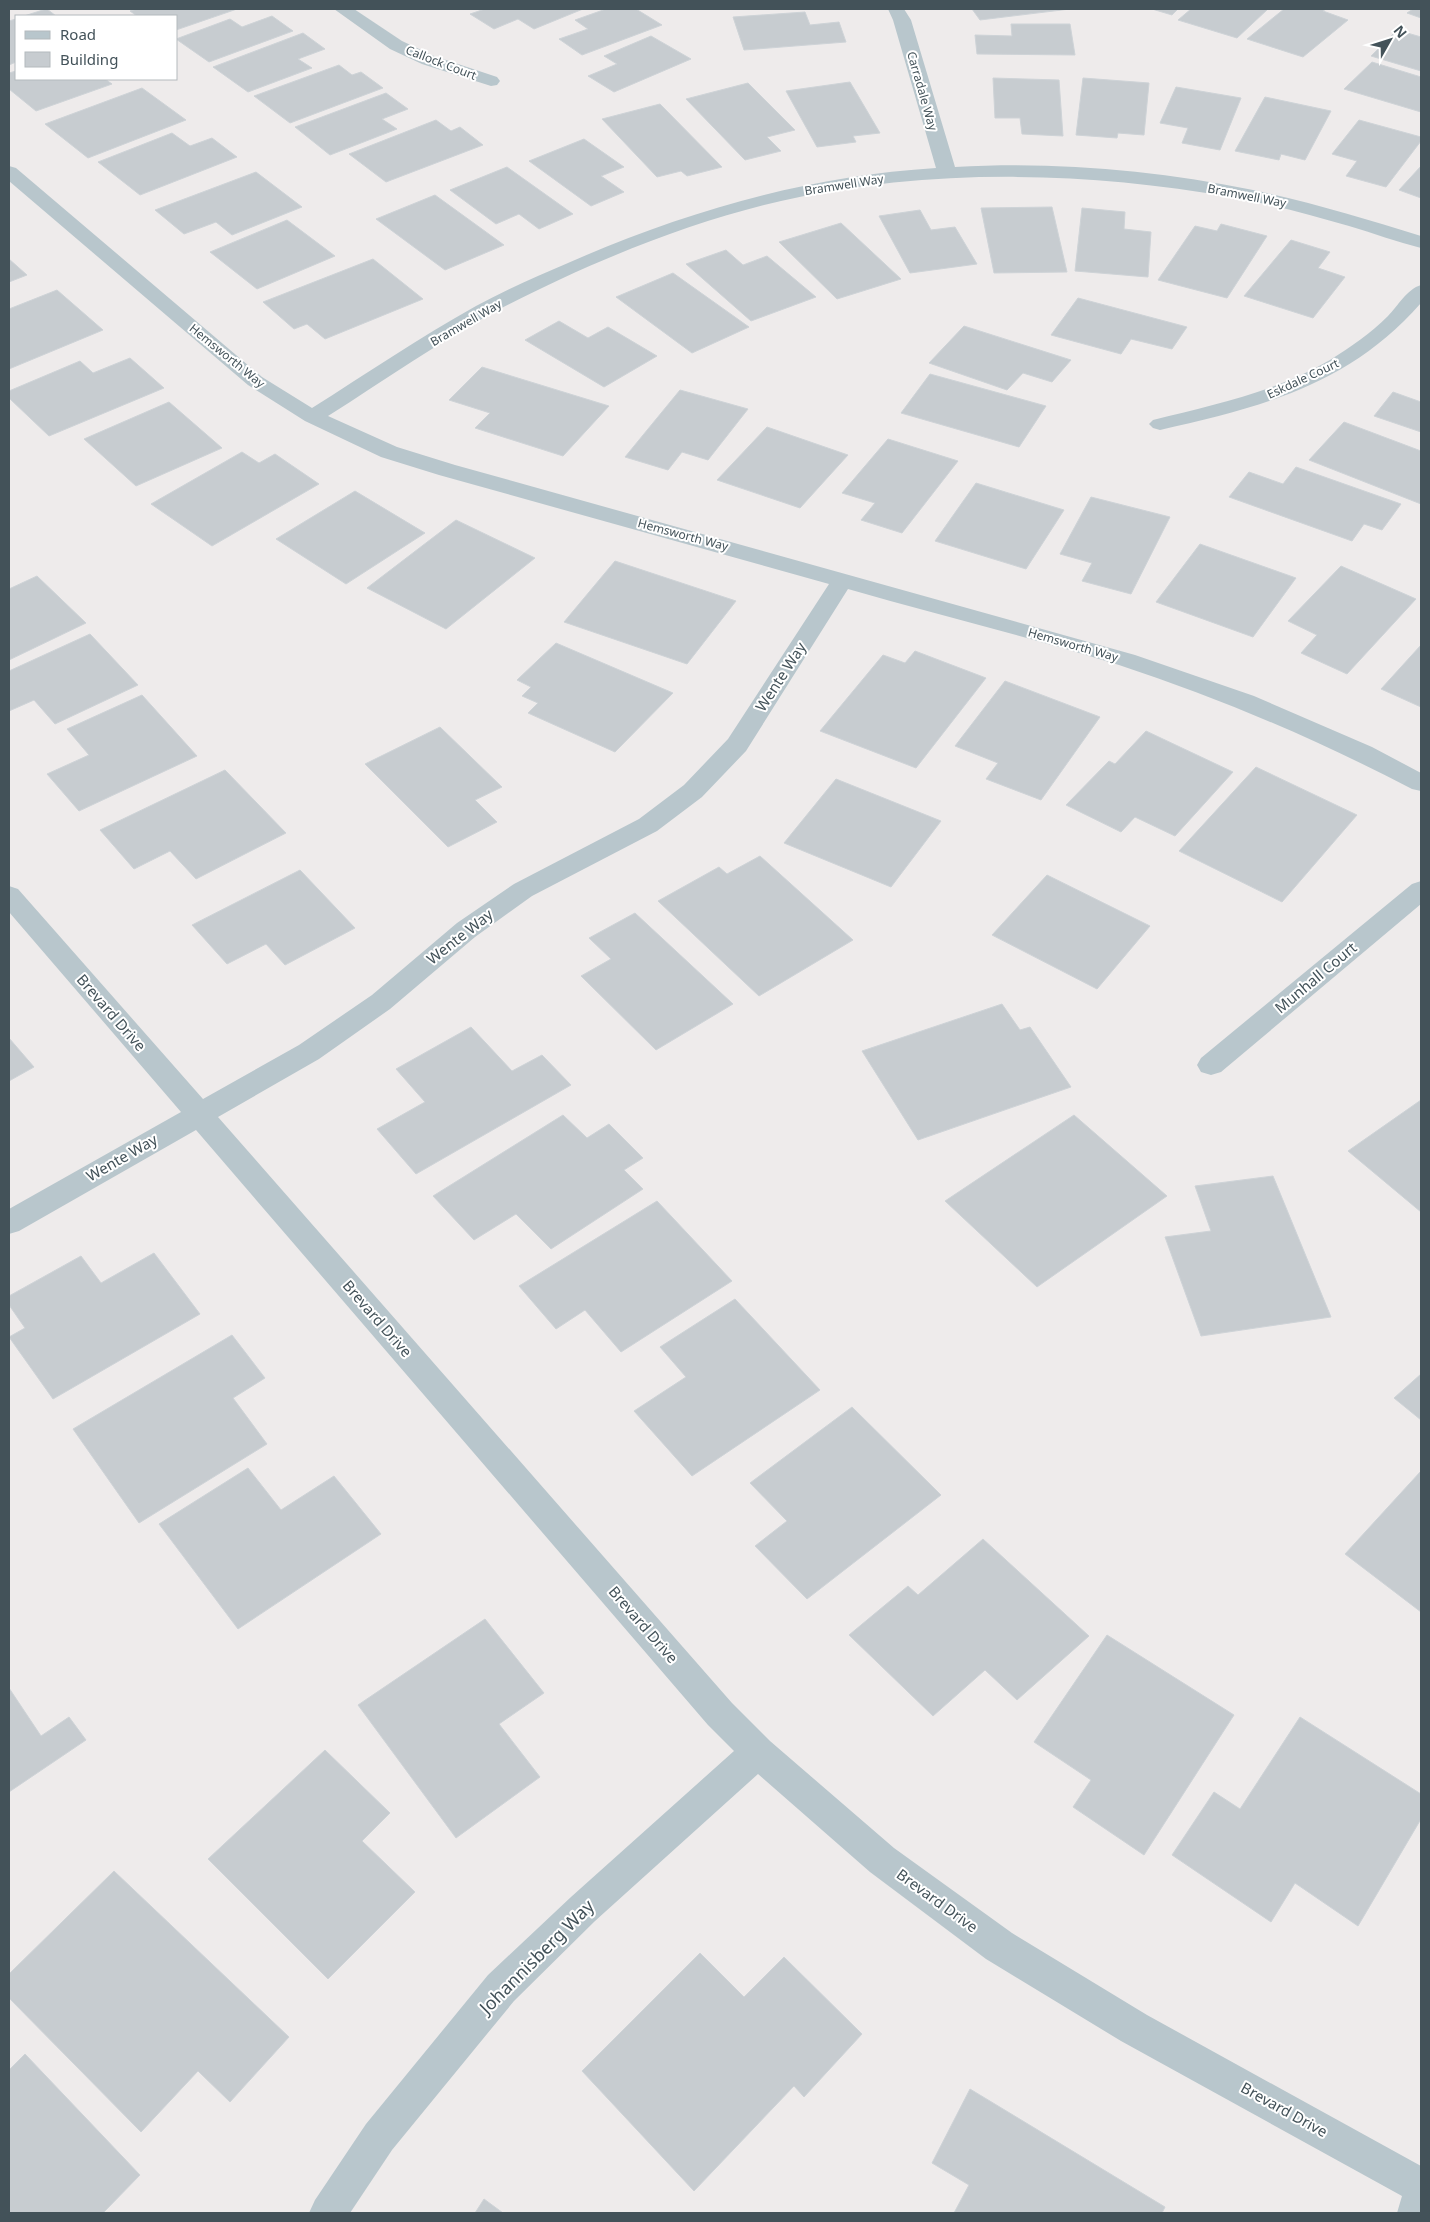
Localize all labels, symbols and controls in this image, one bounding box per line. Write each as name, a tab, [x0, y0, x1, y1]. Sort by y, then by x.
legend	[15, 15, 178, 80]
north arrow	[1365, 15, 1415, 65]
text: N	[1390, 21, 1411, 42]
text: Road	[60, 24, 96, 44]
street label: Callock Court	[403, 41, 480, 84]
text: Building	[60, 49, 118, 69]
street label: Carradale Way	[903, 49, 942, 133]
street label: Bramwell Way	[803, 170, 885, 199]
street label: Bramwell Way	[1206, 180, 1289, 212]
street label: Bramwell Way	[427, 295, 505, 350]
street label: Hemsworth Way	[186, 320, 269, 392]
street label: Eskdale Court	[1264, 354, 1342, 403]
street label: Hemsworth Way	[636, 514, 731, 555]
street label: Hemsworth Way	[1026, 624, 1121, 666]
street label: Wente Way	[750, 638, 810, 715]
street label: Wente Way	[422, 904, 497, 968]
street label: Munhall Court	[1270, 937, 1361, 1017]
street label: Brevard Drive	[73, 970, 151, 1055]
street label: Wente Way	[82, 1129, 161, 1186]
street label: Brevard Drive	[339, 1276, 417, 1361]
street label: Brevard Drive	[605, 1582, 683, 1667]
street label: Brevard Drive	[893, 1864, 982, 1936]
street label: Johannisberg Way	[472, 1893, 599, 2020]
street label: Brevard Drive	[1238, 2077, 1331, 2141]

